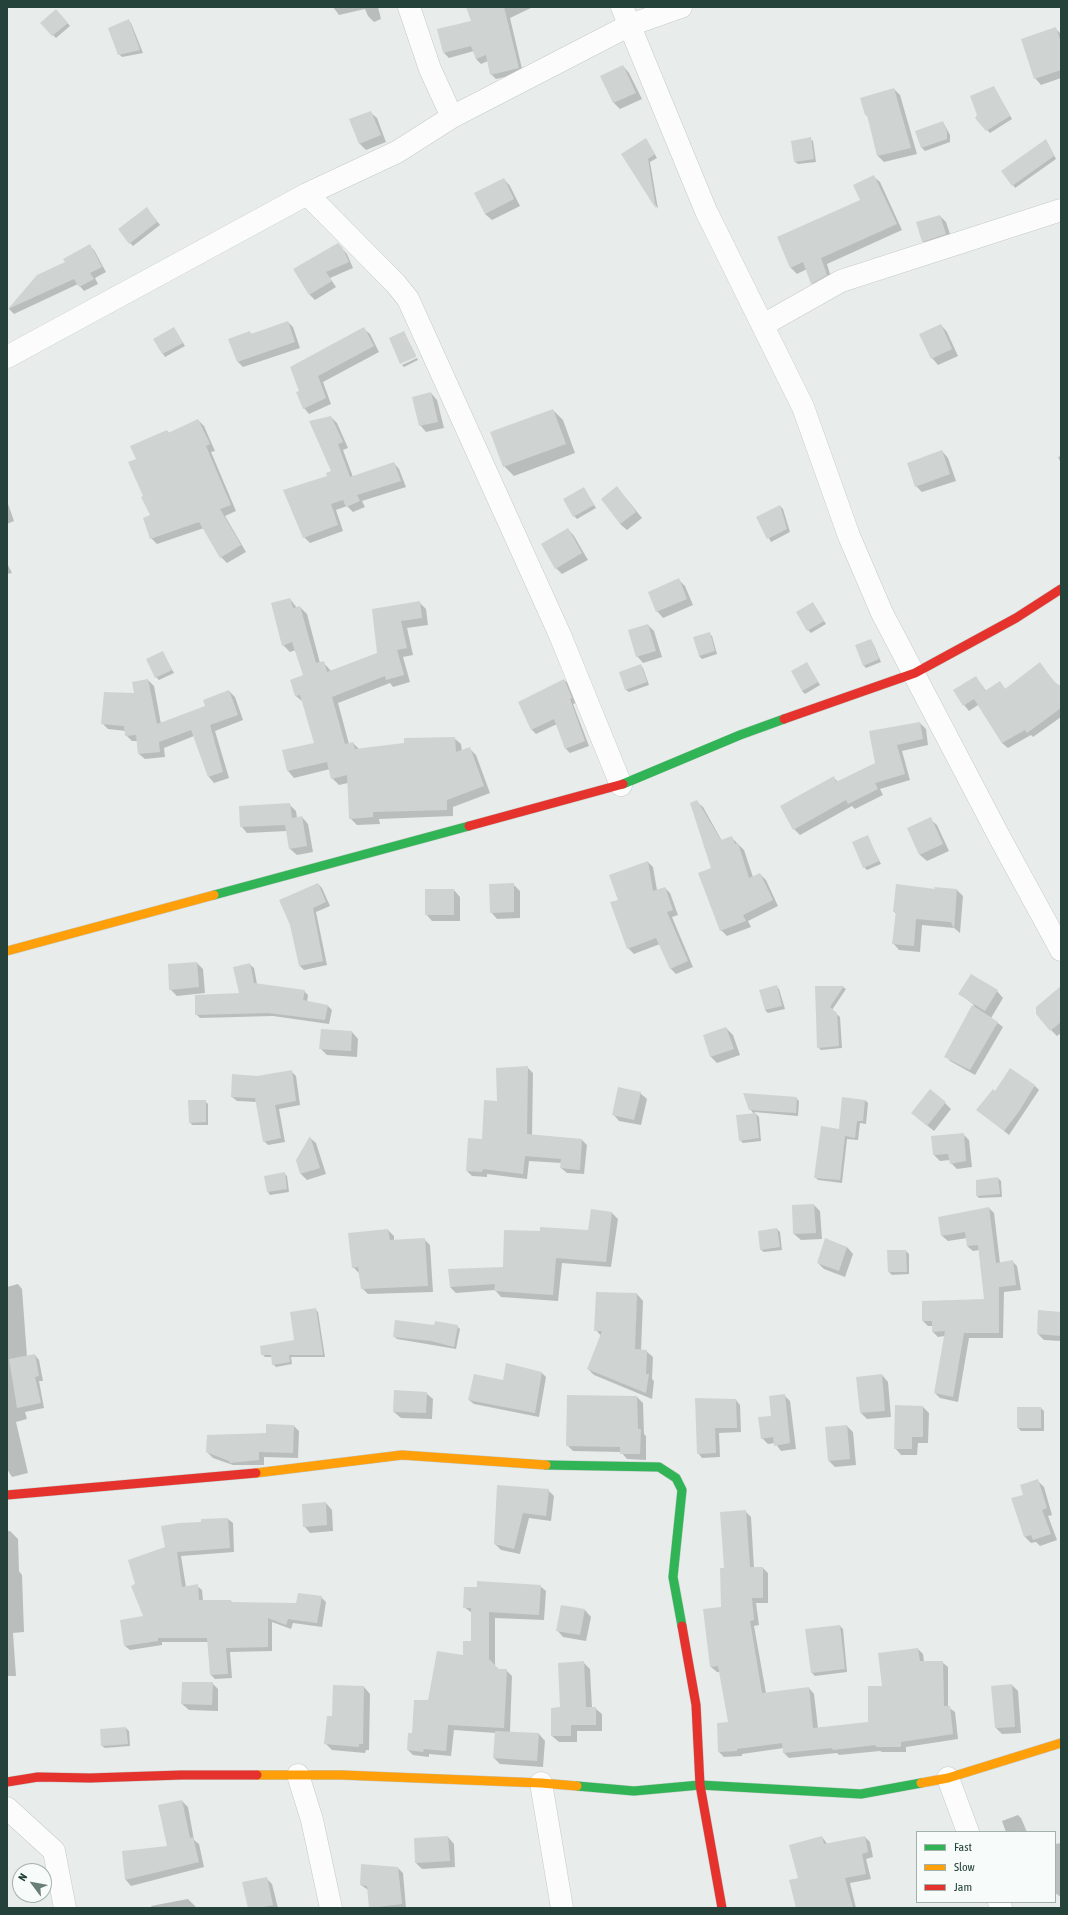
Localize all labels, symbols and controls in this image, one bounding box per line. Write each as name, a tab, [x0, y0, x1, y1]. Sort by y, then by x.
legend	[916, 1831, 1056, 1903]
text: Fast	[954, 1840, 972, 1854]
text: Slow	[954, 1860, 975, 1874]
north arrow	[12, 1863, 52, 1903]
text: N	[16, 1871, 29, 1883]
text: Jam	[954, 1880, 972, 1894]

